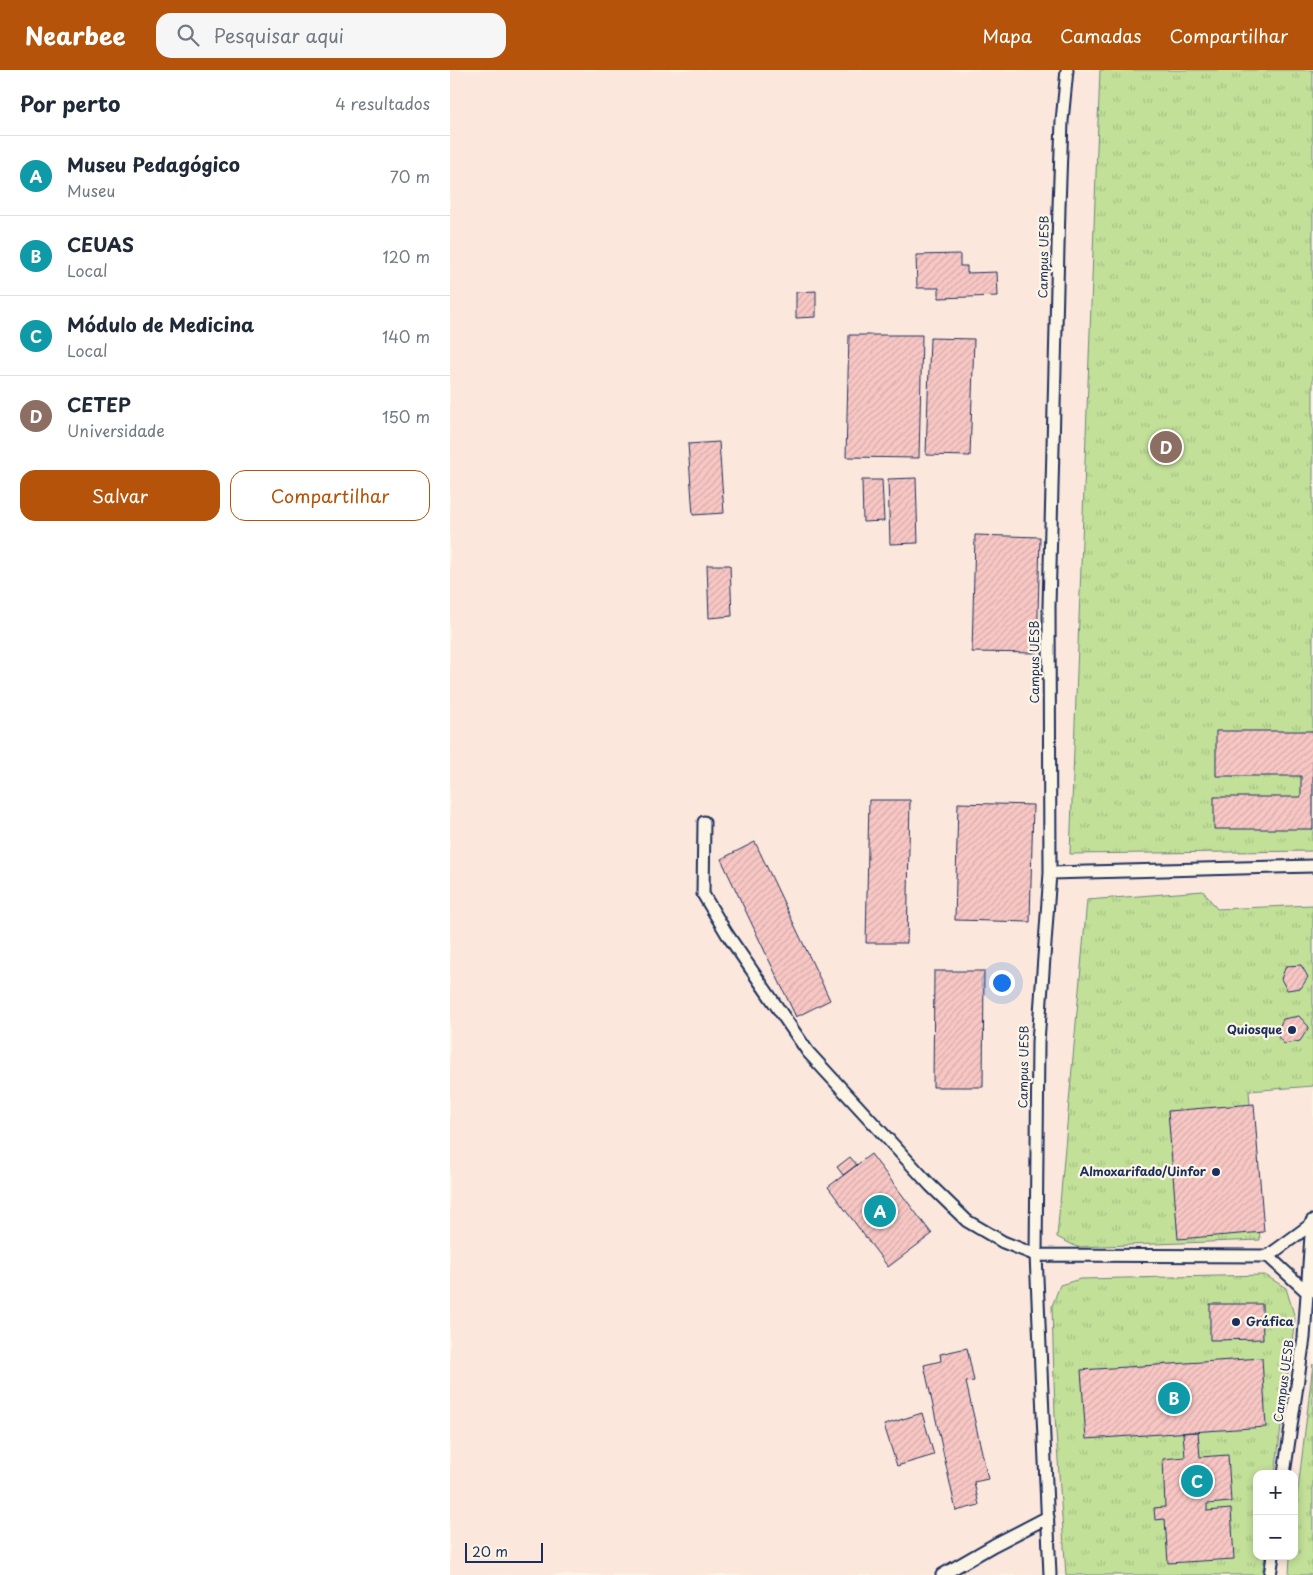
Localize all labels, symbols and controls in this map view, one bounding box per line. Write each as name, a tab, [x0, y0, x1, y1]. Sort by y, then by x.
search box	[156, 13, 506, 58]
text: Nearbee	[25, 17, 126, 53]
icon: search	[174, 21, 202, 49]
text: Pesquisar aqui	[214, 21, 344, 49]
text: Mapa	[982, 22, 1032, 49]
text: Camadas	[1060, 22, 1142, 49]
text: Compartilhar	[1170, 22, 1288, 49]
text: Por perto	[20, 87, 120, 119]
text: 4 resultados	[335, 91, 430, 115]
text: Museu Pedagógico	[67, 150, 240, 178]
text: A	[30, 164, 42, 188]
text: 70 m	[390, 164, 430, 188]
text: Museu	[67, 178, 115, 202]
street label: Campus UESB	[1033, 215, 1053, 299]
text: CEUAS	[67, 230, 134, 258]
text: B	[31, 244, 41, 268]
text: 120 m	[383, 244, 430, 268]
text: Local	[67, 258, 108, 282]
text: Módulo de Medicina	[67, 310, 254, 338]
text: C	[30, 324, 42, 348]
text: 140 m	[382, 324, 430, 348]
text: Local	[67, 338, 108, 362]
text: CETEP	[67, 390, 131, 418]
text: D	[30, 404, 42, 428]
text: 150 m	[382, 404, 430, 428]
text: Universidade	[67, 418, 165, 442]
pin: D	[1150, 428, 1182, 466]
button: Salvar	[20, 470, 220, 521]
button: Compartilhar	[230, 470, 430, 521]
street label: Campus UESB	[1025, 620, 1043, 704]
your location	[989, 970, 1015, 996]
place label: Quiosque	[1227, 1020, 1282, 1038]
marker: Quiosque	[1286, 1024, 1298, 1036]
street label: Campus UESB	[1013, 1025, 1033, 1109]
place label: Almoxarifado/Uinfor	[1080, 1162, 1207, 1180]
marker: Almoxarifado/Uinfor	[1210, 1166, 1222, 1178]
pin: A	[864, 1192, 896, 1230]
place label: Gráfica	[1246, 1312, 1295, 1330]
marker: Gráfica	[1230, 1316, 1242, 1328]
street label: Campus UESB	[1268, 1338, 1298, 1423]
pin: B	[1158, 1379, 1190, 1417]
pin: C	[1181, 1462, 1213, 1500]
map controls	[1253, 1470, 1298, 1560]
button: +	[1253, 1470, 1298, 1515]
button: −	[1253, 1515, 1298, 1560]
scale bar	[465, 1540, 542, 1563]
text: 20 m	[472, 1541, 508, 1562]

